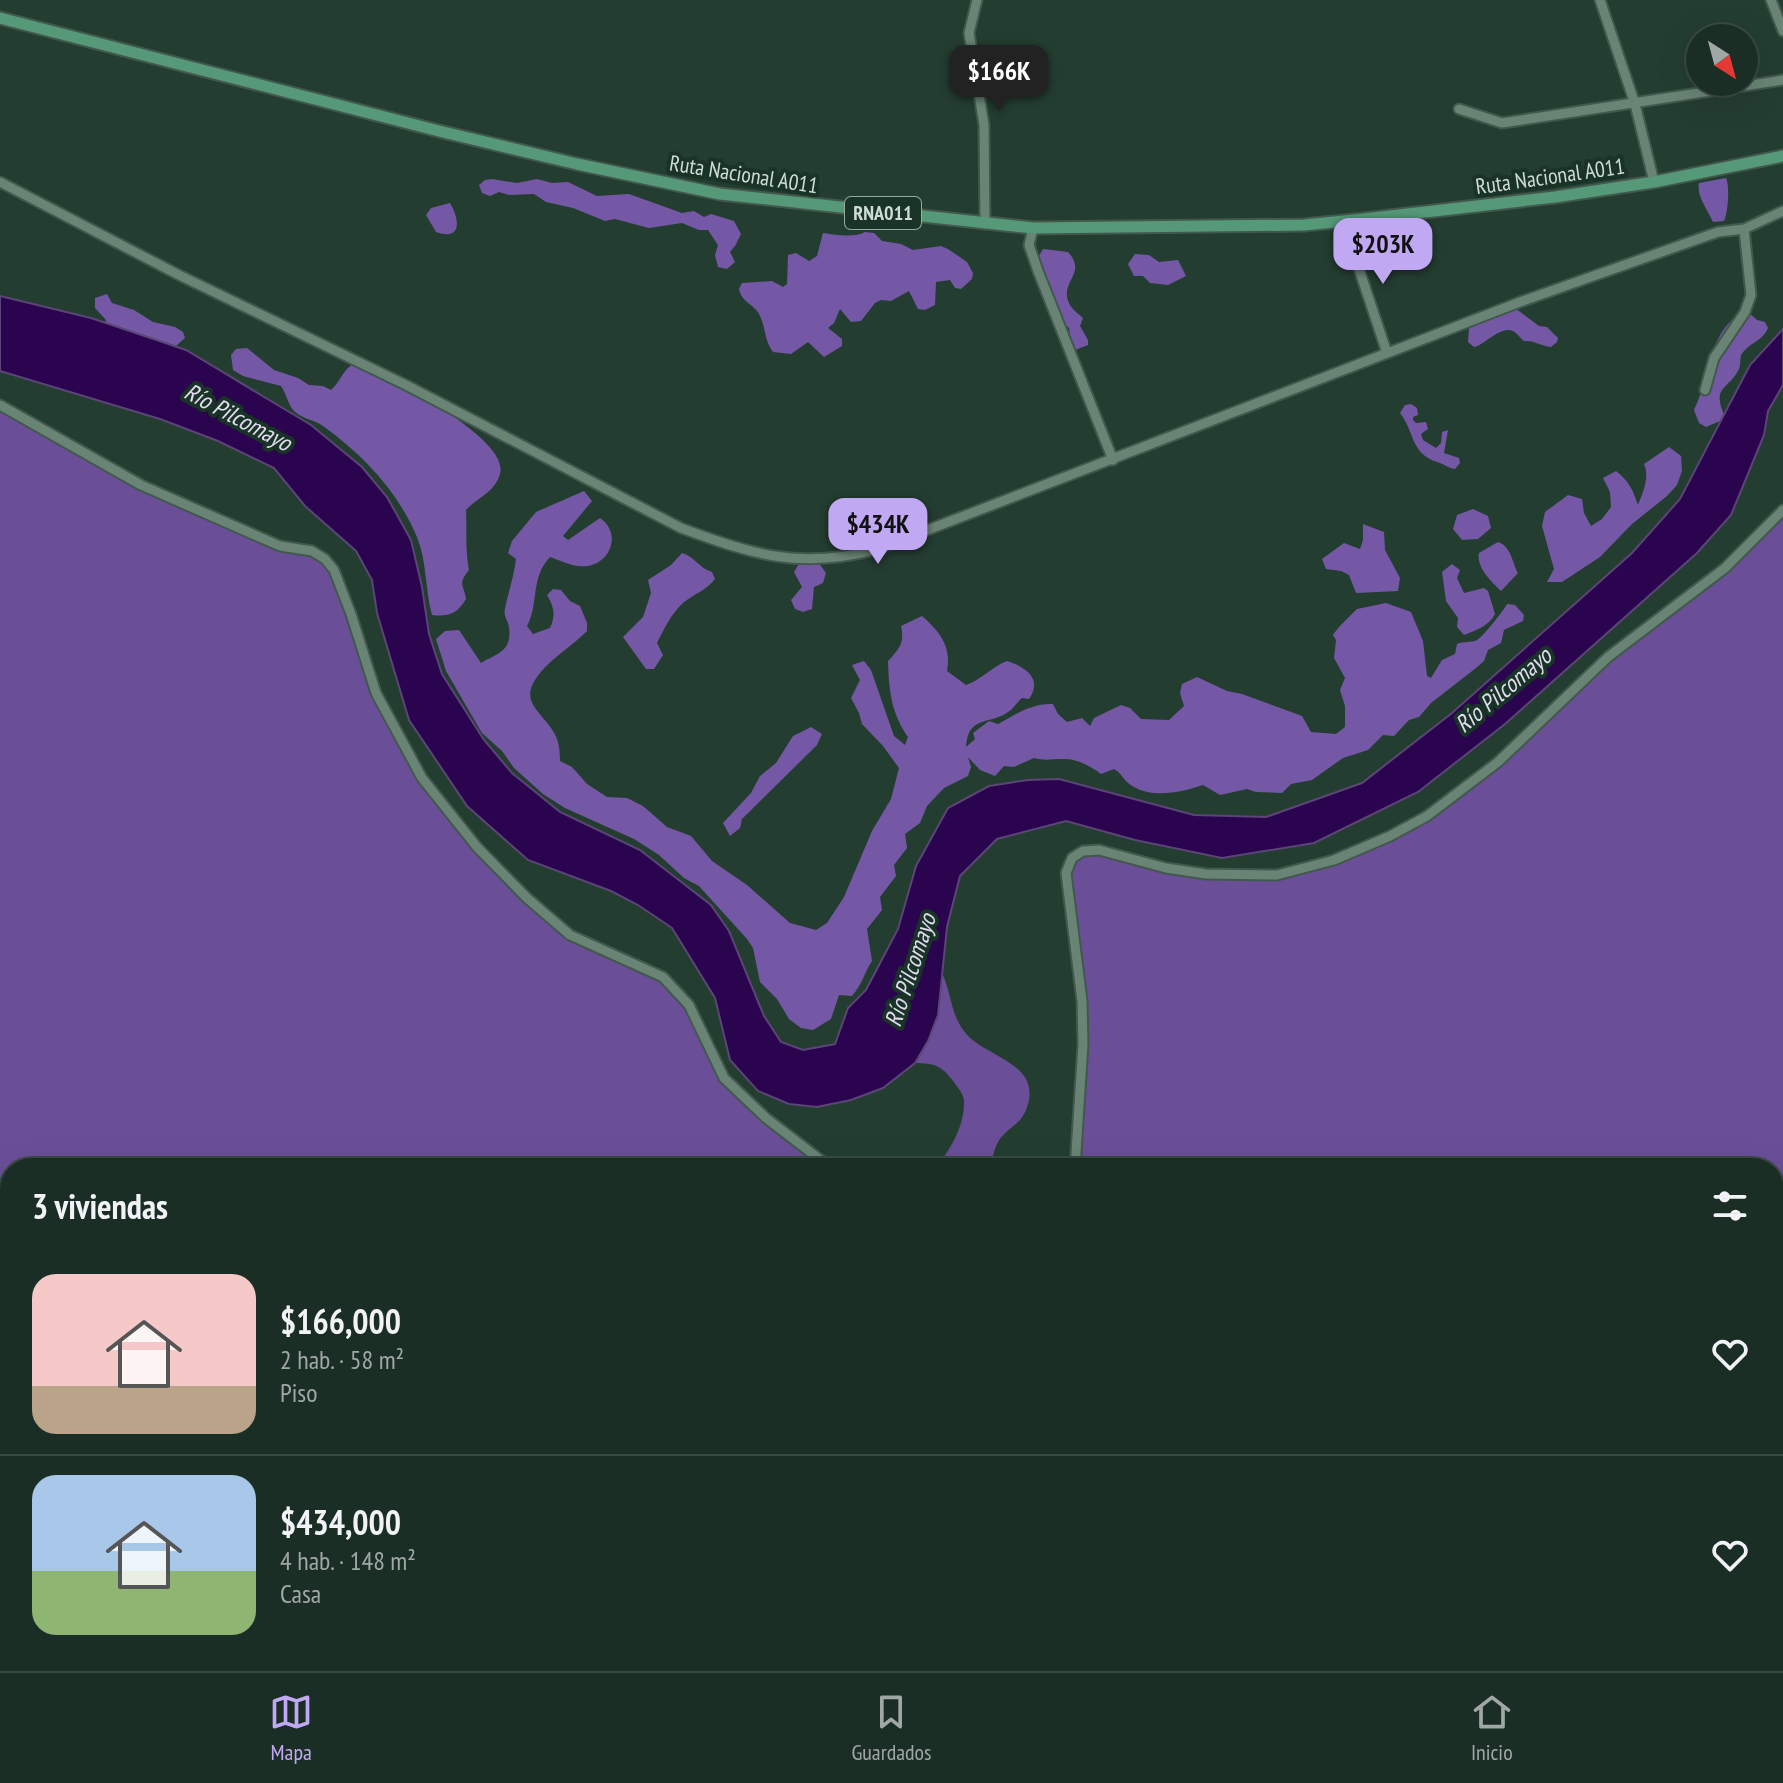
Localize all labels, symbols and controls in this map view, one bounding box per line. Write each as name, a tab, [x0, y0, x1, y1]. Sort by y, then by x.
north arrow	[1686, 24, 1758, 96]
map controls	[1686, 24, 1758, 96]
pin: $166K	[943, 45, 1055, 113]
text: $166K	[967, 54, 1031, 87]
street label: Ruta Nacional A011	[668, 148, 820, 200]
street label: Ruta Nacional A011	[1474, 152, 1626, 200]
road number: RNA011	[845, 197, 921, 229]
pin: $203K	[1327, 218, 1439, 286]
text: $203K	[1351, 227, 1415, 260]
water label: Río Pilcomayo	[179, 376, 298, 459]
pin: $434K	[822, 498, 934, 566]
text: $434K	[846, 507, 910, 540]
water label: Río Pilcomayo	[1448, 640, 1559, 739]
water label: Río Pilcomayo	[877, 908, 943, 1030]
text: 3 viviendas	[32, 1184, 168, 1228]
icon: filters	[1708, 1184, 1752, 1228]
text: $166,000	[280, 1299, 401, 1343]
icon: home	[96, 1306, 192, 1402]
icon: heart	[1708, 1332, 1752, 1376]
text: 2 hab. · 58 m²	[280, 1343, 404, 1376]
text: Piso	[280, 1376, 317, 1409]
text: $434,000	[280, 1500, 401, 1544]
icon: home	[96, 1507, 192, 1603]
icon: heart	[1708, 1533, 1752, 1577]
text: 4 hab. · 148 m²	[280, 1544, 416, 1577]
text: Casa	[280, 1577, 321, 1610]
tab: Mapa	[269, 1690, 313, 1766]
tab: Guardados	[851, 1690, 931, 1766]
tab: Inicio	[1470, 1690, 1514, 1766]

